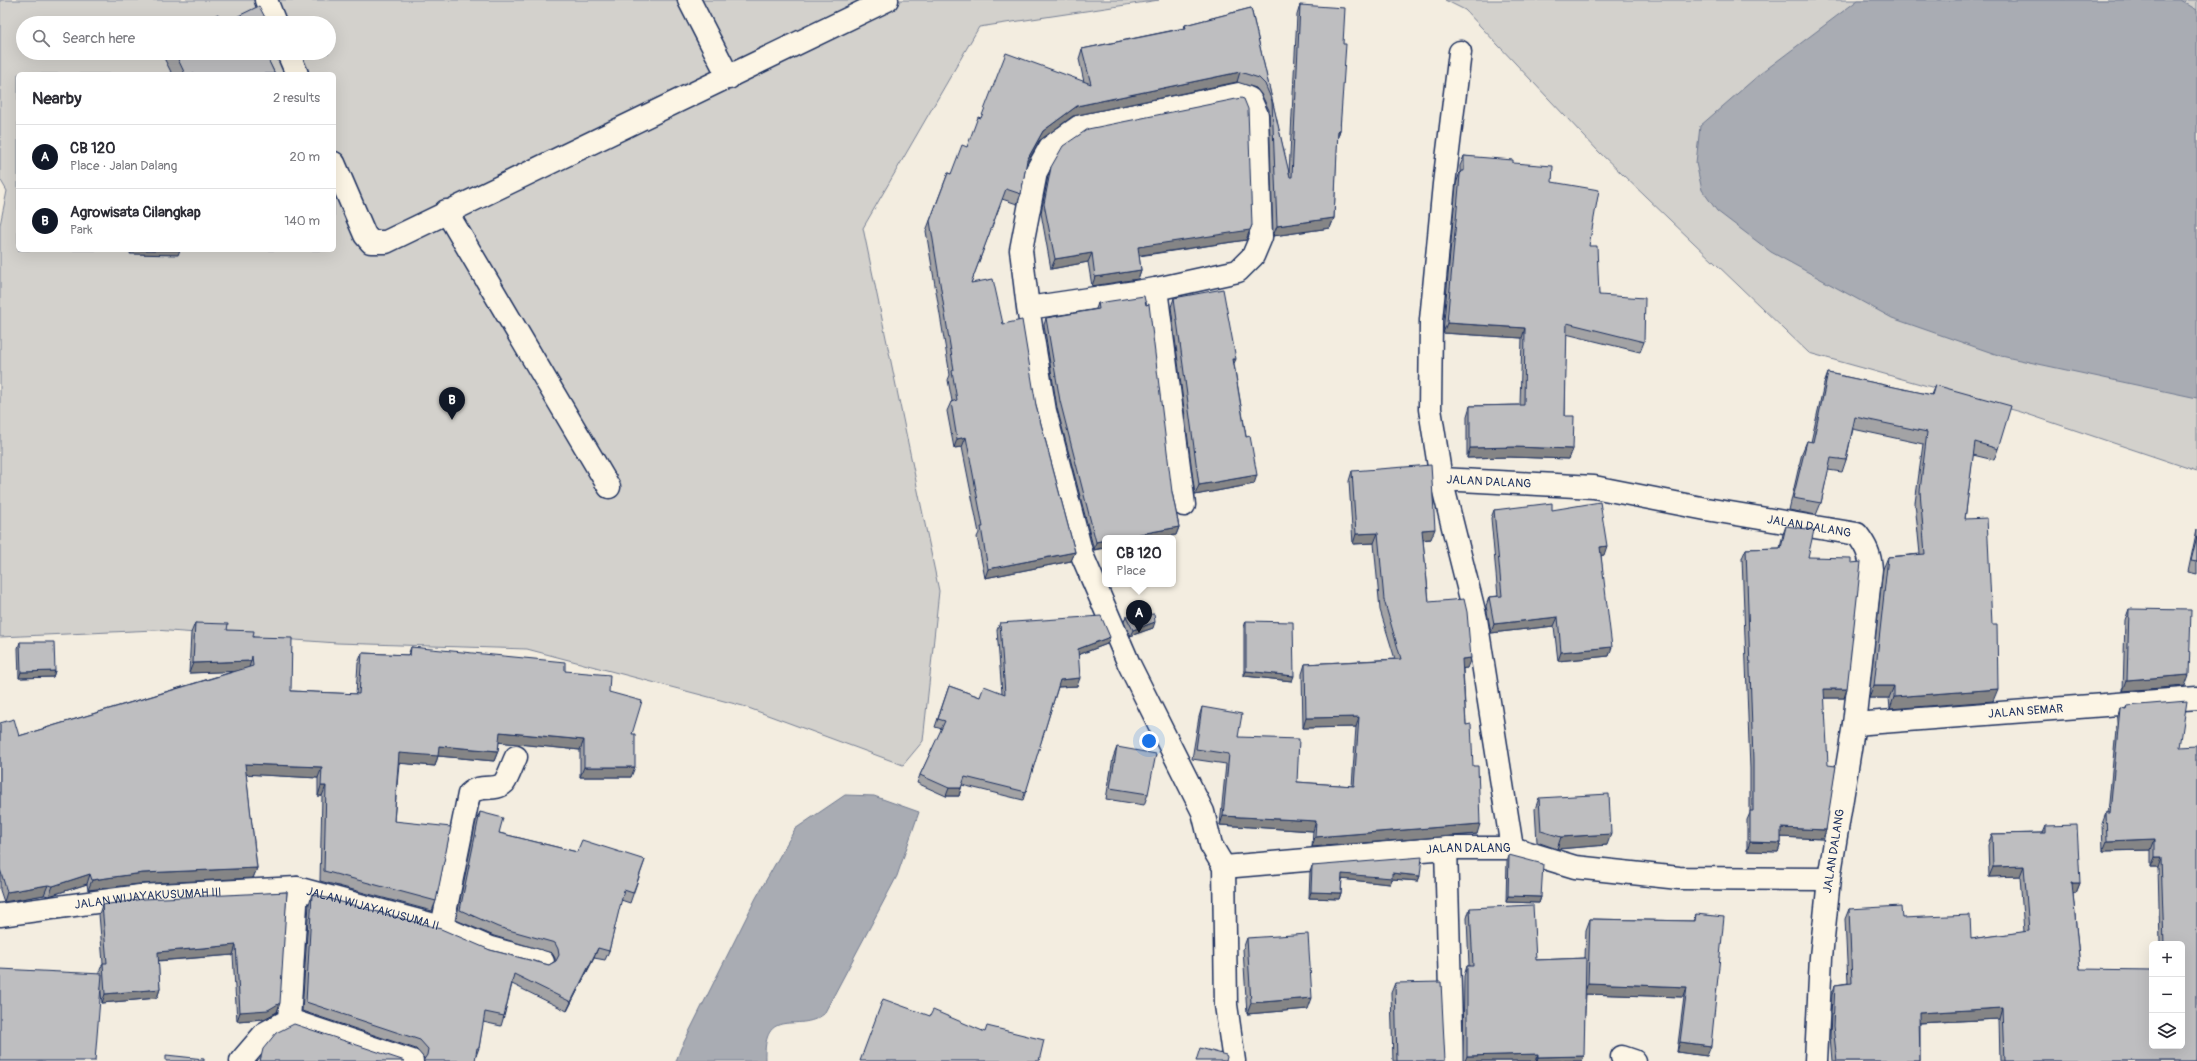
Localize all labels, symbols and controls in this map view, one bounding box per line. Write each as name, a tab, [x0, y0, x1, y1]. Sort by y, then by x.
search box	[16, 16, 336, 60]
icon: search	[30, 27, 52, 49]
text: Search here	[62, 29, 135, 48]
text: Nearby	[32, 88, 81, 109]
text: 2 results	[273, 90, 320, 106]
text: CB 120	[70, 139, 116, 158]
text: A	[41, 149, 49, 165]
text: 20 m	[289, 149, 320, 165]
text: Place · Jalan Dalang	[70, 158, 177, 174]
text: Agrowisata Cilangkap	[70, 203, 201, 222]
text: B	[41, 213, 49, 229]
text: 140 m	[284, 213, 320, 229]
text: Park	[70, 222, 93, 238]
pin: B	[439, 387, 465, 420]
street label: JALAN DALANG	[1446, 472, 1532, 491]
street label: JALAN DALANG	[1766, 512, 1852, 540]
popup	[1102, 535, 1176, 587]
text: CB 120	[1116, 544, 1162, 563]
text: Place	[1116, 563, 1146, 579]
pin: A	[1126, 600, 1152, 633]
street label: JALAN SEMAR	[1987, 701, 2064, 721]
your location	[1139, 731, 1159, 751]
street label: JALAN DALANG	[1820, 808, 1848, 894]
street label: JALAN DALANG	[1425, 841, 1511, 857]
street label: JALAN WIJAYAKUSUMA II	[305, 883, 441, 933]
street label: JALAN WIJAYAKUSUMAH III	[73, 884, 222, 912]
map controls	[2149, 941, 2185, 1049]
button: +	[2149, 941, 2185, 977]
button: −	[2149, 977, 2185, 1013]
button: layers	[2149, 1013, 2185, 1049]

